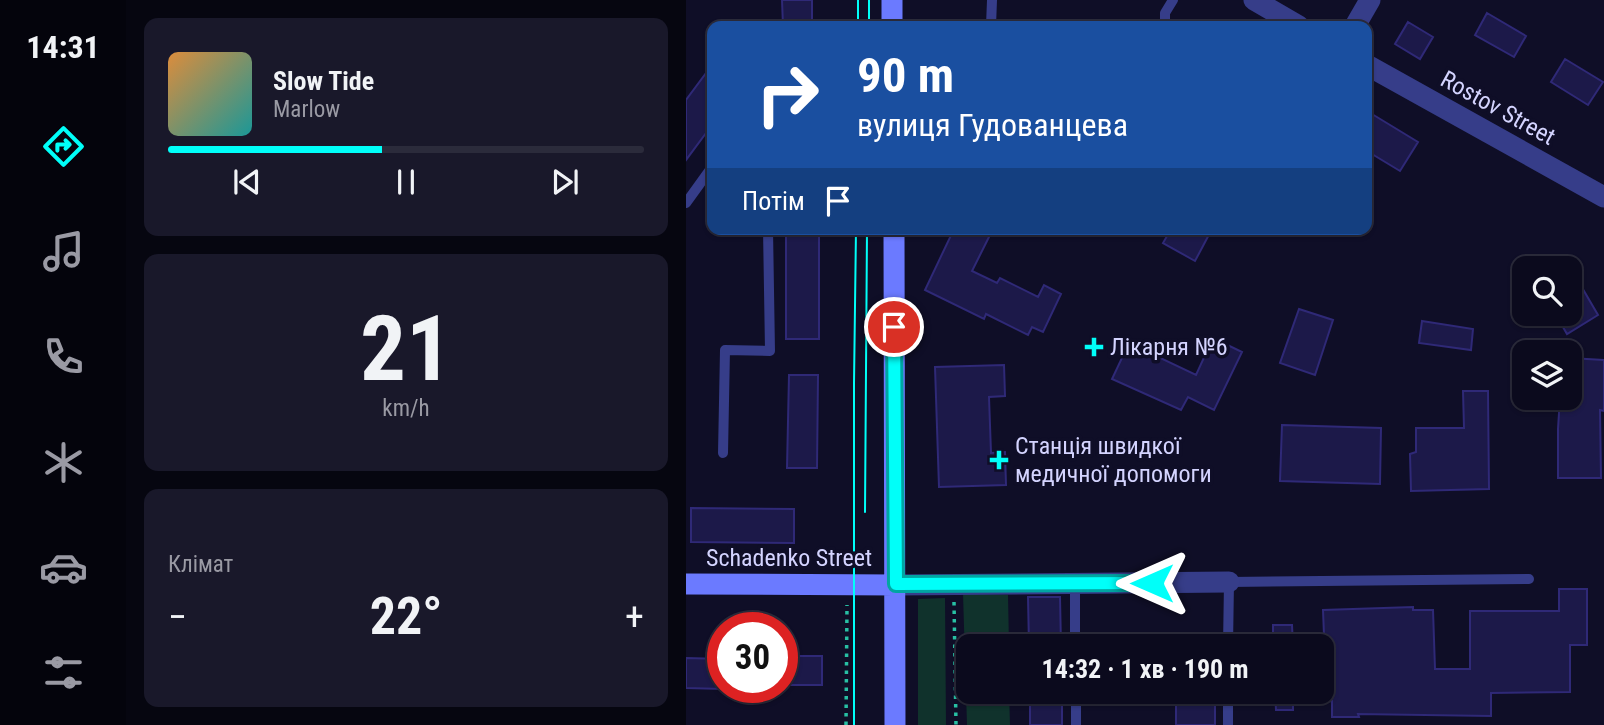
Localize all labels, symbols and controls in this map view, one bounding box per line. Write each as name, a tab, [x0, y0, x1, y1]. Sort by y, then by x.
text: 14:31	[26, 28, 100, 66]
text: 90 m	[857, 47, 954, 104]
icon: right	[742, 49, 833, 140]
street label: Rostov Street	[1436, 65, 1560, 151]
text: Slow Tide	[273, 66, 374, 96]
text: Marlow	[273, 96, 340, 123]
text: вулиця Гудованцева	[857, 106, 1128, 144]
icon: directions	[39, 122, 88, 171]
icon: previous	[228, 163, 266, 201]
icon: pause	[387, 163, 425, 201]
icon: next	[546, 163, 584, 201]
icon: arrive	[819, 182, 857, 220]
text: Потім	[742, 186, 805, 216]
icon: music	[39, 227, 88, 276]
map controls	[1512, 256, 1582, 410]
button: search	[1512, 256, 1582, 326]
text: 21	[360, 296, 452, 402]
pin	[864, 297, 924, 357]
icon: arrive	[875, 308, 913, 346]
icon: phone	[39, 332, 88, 381]
place label: Лікарня №6	[1110, 333, 1228, 361]
marker: Лікарня №6	[1084, 337, 1104, 357]
button: layers	[1512, 340, 1582, 410]
text: km/h	[382, 395, 430, 422]
place label: Станція швидкої медичної допомоги	[1015, 432, 1212, 488]
icon: climate	[39, 438, 88, 487]
marker: Станція швидкої медичної допомоги	[989, 450, 1009, 470]
icon: car	[39, 543, 88, 592]
street label: Schadenko Street	[706, 544, 872, 572]
position arrow	[1115, 546, 1189, 620]
text: Клімат	[168, 551, 233, 578]
text: 22°	[370, 586, 442, 647]
text: −	[168, 595, 187, 639]
text: +	[625, 595, 644, 639]
speed limit sign: 30	[707, 612, 798, 703]
icon: filters	[39, 648, 88, 697]
text: 14:32 · 1 хв · 190 m	[1042, 654, 1248, 684]

